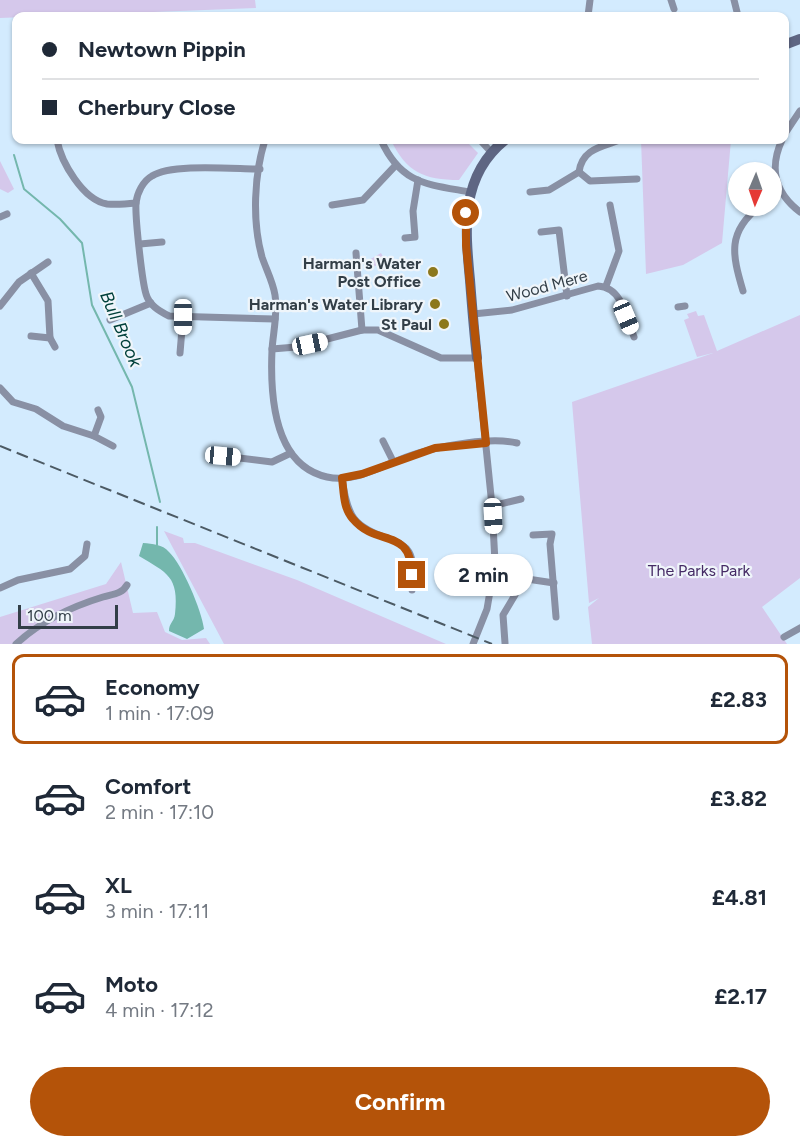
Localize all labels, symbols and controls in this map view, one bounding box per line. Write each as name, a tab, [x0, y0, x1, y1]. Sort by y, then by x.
text: Newtown Pippin	[78, 36, 246, 63]
text: Cherbury Close	[78, 94, 235, 121]
north arrow	[728, 162, 782, 216]
map controls	[728, 162, 782, 216]
route start	[452, 199, 479, 226]
place label: Harman's Water Post Office	[303, 254, 421, 291]
marker: Harman's Water Post Office	[426, 265, 440, 279]
street label: Wood Mere	[504, 266, 590, 306]
water label: Bull Brook	[95, 288, 147, 371]
place label: Harman's Water Library	[249, 295, 424, 314]
marker: Harman's Water Library	[428, 297, 442, 311]
car	[611, 297, 641, 337]
car	[174, 299, 192, 335]
place label: St Paul	[381, 315, 432, 334]
marker: St Paul	[437, 317, 451, 331]
car	[291, 331, 329, 357]
car	[204, 445, 242, 467]
car	[483, 498, 503, 534]
callout: 2 min	[433, 554, 532, 596]
route end	[398, 561, 425, 588]
park label: The Parks Park	[648, 561, 751, 580]
text: 2 min	[458, 563, 509, 587]
scale bar	[18, 602, 118, 630]
text: 100 m	[27, 606, 72, 625]
icon: car	[33, 672, 87, 726]
text: Economy	[105, 674, 200, 701]
text: £2.83	[710, 686, 767, 713]
text: 1 min · 17:09	[105, 701, 214, 725]
icon: car	[33, 771, 87, 825]
text: Comfort	[105, 773, 191, 800]
text: £3.82	[710, 785, 767, 812]
text: 2 min · 17:10	[105, 800, 214, 824]
icon: car	[33, 870, 87, 924]
text: XL	[105, 872, 132, 899]
text: £4.81	[712, 884, 767, 911]
text: 3 min · 17:11	[105, 899, 209, 923]
icon: car	[33, 969, 87, 1023]
text: Moto	[105, 971, 158, 998]
text: £2.17	[714, 983, 767, 1010]
text: 4 min · 17:12	[105, 998, 214, 1022]
button: Confirm	[30, 1067, 770, 1136]

